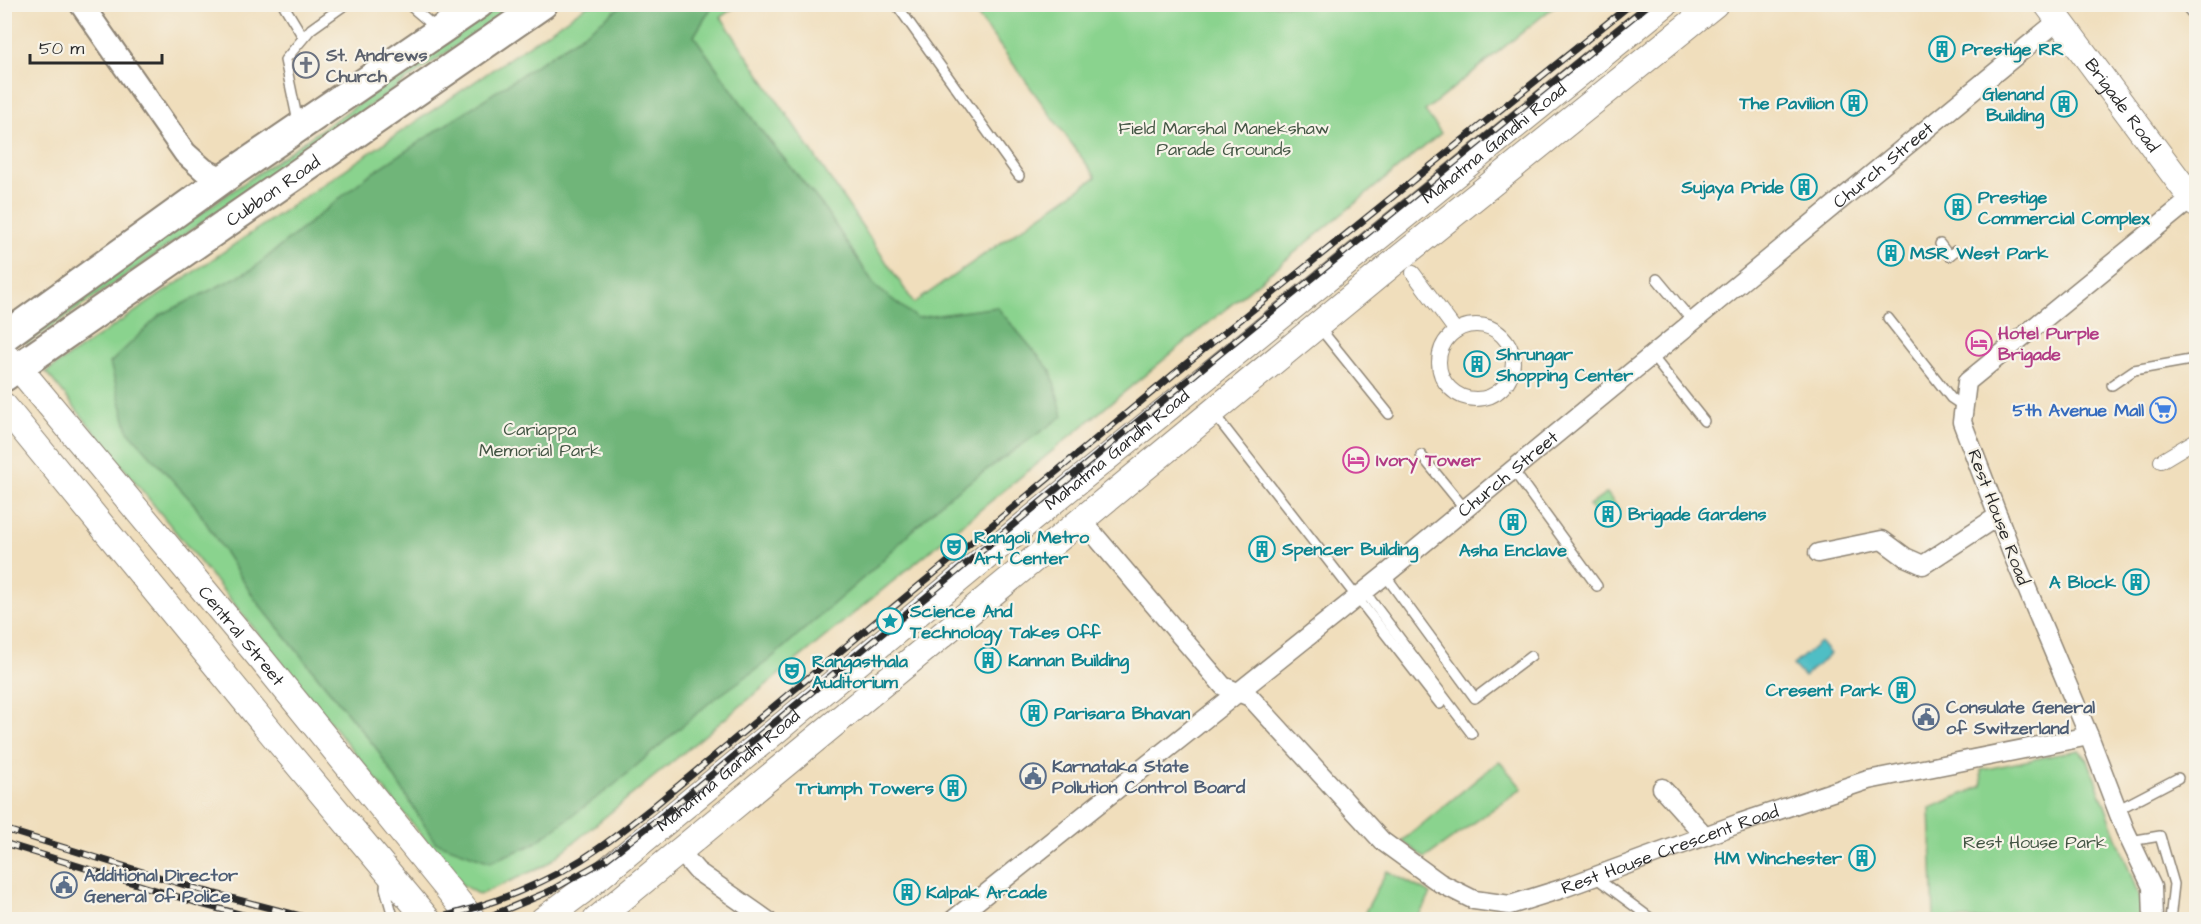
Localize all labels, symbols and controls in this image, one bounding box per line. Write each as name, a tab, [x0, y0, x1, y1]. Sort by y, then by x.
scale bar	[30, 27, 162, 65]
building icon: Prestige RR	[1927, 34, 1957, 64]
text: 50 m	[39, 36, 84, 61]
place label: Prestige RR	[1962, 37, 2064, 63]
place label: St. Andrews Church	[325, 43, 428, 89]
church icon: St. Andrews Church	[291, 50, 321, 80]
street label: Brigade Road	[2079, 53, 2165, 158]
street label: Mahatma Gandhi Road	[1416, 77, 1572, 210]
place label: Glenand Building	[1983, 82, 2045, 129]
building icon: The Pavilion	[1839, 88, 1869, 118]
building icon: Glenand Building	[2049, 89, 2079, 119]
place label: The Pavilion	[1739, 91, 1834, 116]
park label: Field Marshal Manekshaw Parade Grounds	[1119, 116, 1329, 162]
street label: Church Street	[1828, 116, 1940, 214]
street label: Cubbon Road	[221, 150, 325, 233]
building icon: Sujaya Pride	[1789, 172, 1819, 202]
place label: Sujaya Pride	[1681, 175, 1784, 201]
place label: Prestige Commercial Complex	[1978, 185, 2150, 231]
building icon: Prestige Commercial Complex	[1943, 192, 1973, 222]
building icon: MSR West Park	[1876, 238, 1906, 268]
place label: MSR West Park	[1910, 241, 2049, 266]
place label: Hotel Purple Brigade	[1998, 321, 2099, 368]
hotel icon: Hotel Purple Brigade	[1964, 328, 1994, 358]
place label: Shrungar Shopping Center	[1495, 342, 1633, 389]
building icon: Shrungar Shopping Center	[1462, 349, 1492, 379]
street label: Mahatma Gandhi Road	[1039, 384, 1195, 516]
supermarket icon: 5th Avenue Mall	[2148, 395, 2178, 425]
place label: 5th Avenue Mall	[2012, 398, 2144, 423]
park label: Cariappa Memorial Park	[479, 417, 601, 463]
street label: Church Street	[1452, 425, 1564, 523]
hotel icon: Ivory Tower	[1341, 445, 1371, 475]
street label: Rest House Road	[1961, 446, 2036, 589]
place label: Ivory Tower	[1376, 448, 1481, 474]
building icon: Brigade Gardens	[1593, 499, 1623, 529]
place label: Brigade Gardens	[1628, 502, 1767, 528]
building icon: Asha Enclave	[1498, 507, 1528, 537]
place label: Rangoli Metro Art Center	[974, 525, 1090, 571]
theatre icon: Rangoli Metro Art Center	[939, 532, 969, 562]
building icon: Spencer Building	[1247, 534, 1277, 564]
place label: Spencer Building	[1281, 537, 1419, 563]
place label: Asha Enclave	[1459, 538, 1567, 563]
building icon: A Block	[2121, 567, 2151, 597]
place label: A Block	[2049, 570, 2117, 595]
street label: Central Street	[192, 580, 291, 692]
place label: Science And Technology Takes Off	[909, 599, 1102, 646]
place icon: Science And Technology Takes Off	[875, 606, 905, 636]
building icon: Kannan Building	[973, 645, 1003, 675]
place label: Kannan Building	[1008, 648, 1130, 674]
place label: Rangasthala Auditorium	[812, 649, 909, 695]
theatre icon: Rangasthala Auditorium	[777, 656, 807, 686]
building icon: Cresent Park	[1887, 675, 1917, 705]
place label: Cresent Park	[1766, 678, 1883, 703]
place label: Consulate General of Switzerland	[1946, 695, 2095, 741]
building icon: Parisara Bhavan	[1019, 698, 1049, 728]
place label: Parisara Bhavan	[1054, 701, 1190, 726]
public building icon: Consulate General of Switzerland	[1911, 702, 1941, 732]
street label: Mahatma Gandhi Road	[651, 704, 806, 838]
place label: Karnataka State Pollution Control Board	[1052, 754, 1246, 800]
public building icon: Karnataka State Pollution Control Board	[1018, 761, 1048, 791]
building icon: Triumph Towers	[938, 773, 968, 803]
place label: Triumph Towers	[795, 776, 934, 801]
street label: Rest House Crescent Road	[1558, 799, 1782, 901]
park label: Rest House Park	[1963, 830, 2107, 855]
building icon: HM Winchester	[1847, 843, 1877, 873]
place label: HM Winchester	[1714, 846, 1842, 871]
place label: Additional Director General of Police	[84, 863, 238, 909]
public building icon: Additional Director General of Police	[49, 870, 79, 900]
building icon: Kalpak Arcade	[892, 877, 922, 907]
place label: Kalpak Arcade	[926, 880, 1048, 905]

